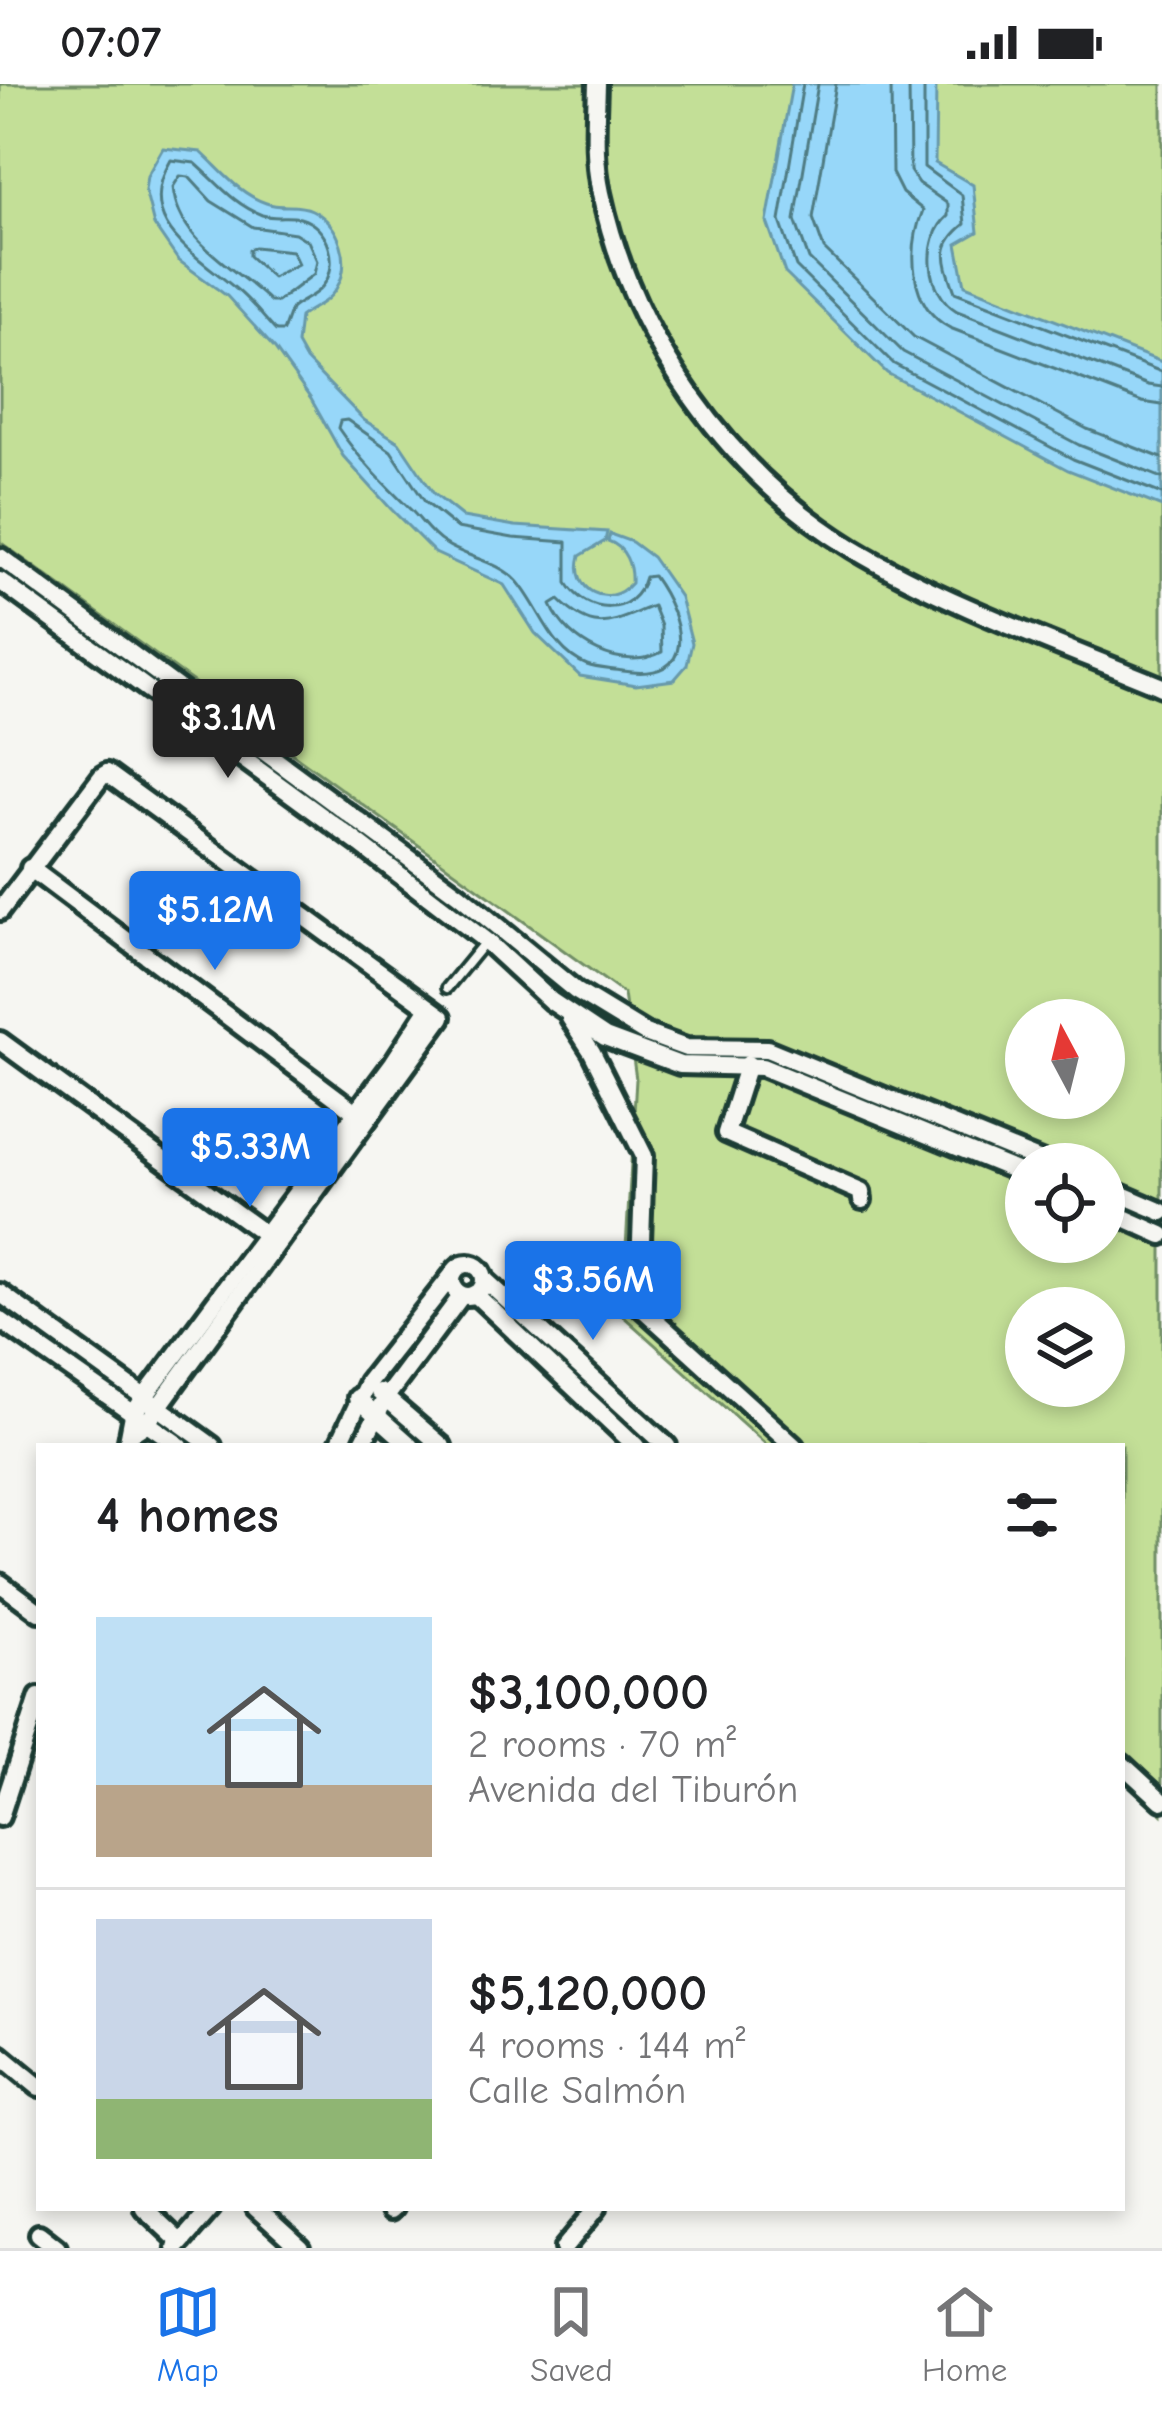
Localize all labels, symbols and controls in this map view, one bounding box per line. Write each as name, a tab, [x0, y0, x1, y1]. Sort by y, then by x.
text: 07:07	[60, 16, 161, 68]
pin: $3.1M	[144, 679, 312, 781]
text: $3.1M	[180, 695, 276, 740]
pin: $5.12M	[117, 871, 313, 973]
text: $5.12M	[156, 887, 274, 932]
north arrow	[1005, 999, 1125, 1119]
map controls	[1005, 999, 1125, 1407]
pin: $5.33M	[152, 1108, 348, 1210]
text: $5.33M	[189, 1124, 311, 1169]
button: locate	[1005, 1143, 1125, 1263]
pin: $3.56M	[495, 1241, 691, 1343]
text: $3.56M	[532, 1257, 654, 1302]
button: layers	[1005, 1287, 1125, 1407]
icon: filters	[999, 1482, 1065, 1548]
text: 4 homes	[96, 1486, 279, 1545]
text: $3,100,000	[468, 1663, 709, 1722]
icon: home	[192, 1665, 336, 1809]
text: 2 rooms · 70 m²	[468, 1722, 736, 1767]
text: Avenida del Tiburón	[468, 1767, 798, 1812]
text: $5,120,000	[468, 1964, 707, 2023]
icon: home	[192, 1967, 336, 2111]
text: 4 rooms · 144 m²	[468, 2023, 746, 2068]
text: Calle Salmón	[468, 2068, 686, 2113]
tab: Map	[155, 2279, 221, 2389]
tab: Saved	[530, 2279, 613, 2389]
tab: Home	[922, 2279, 1007, 2389]

